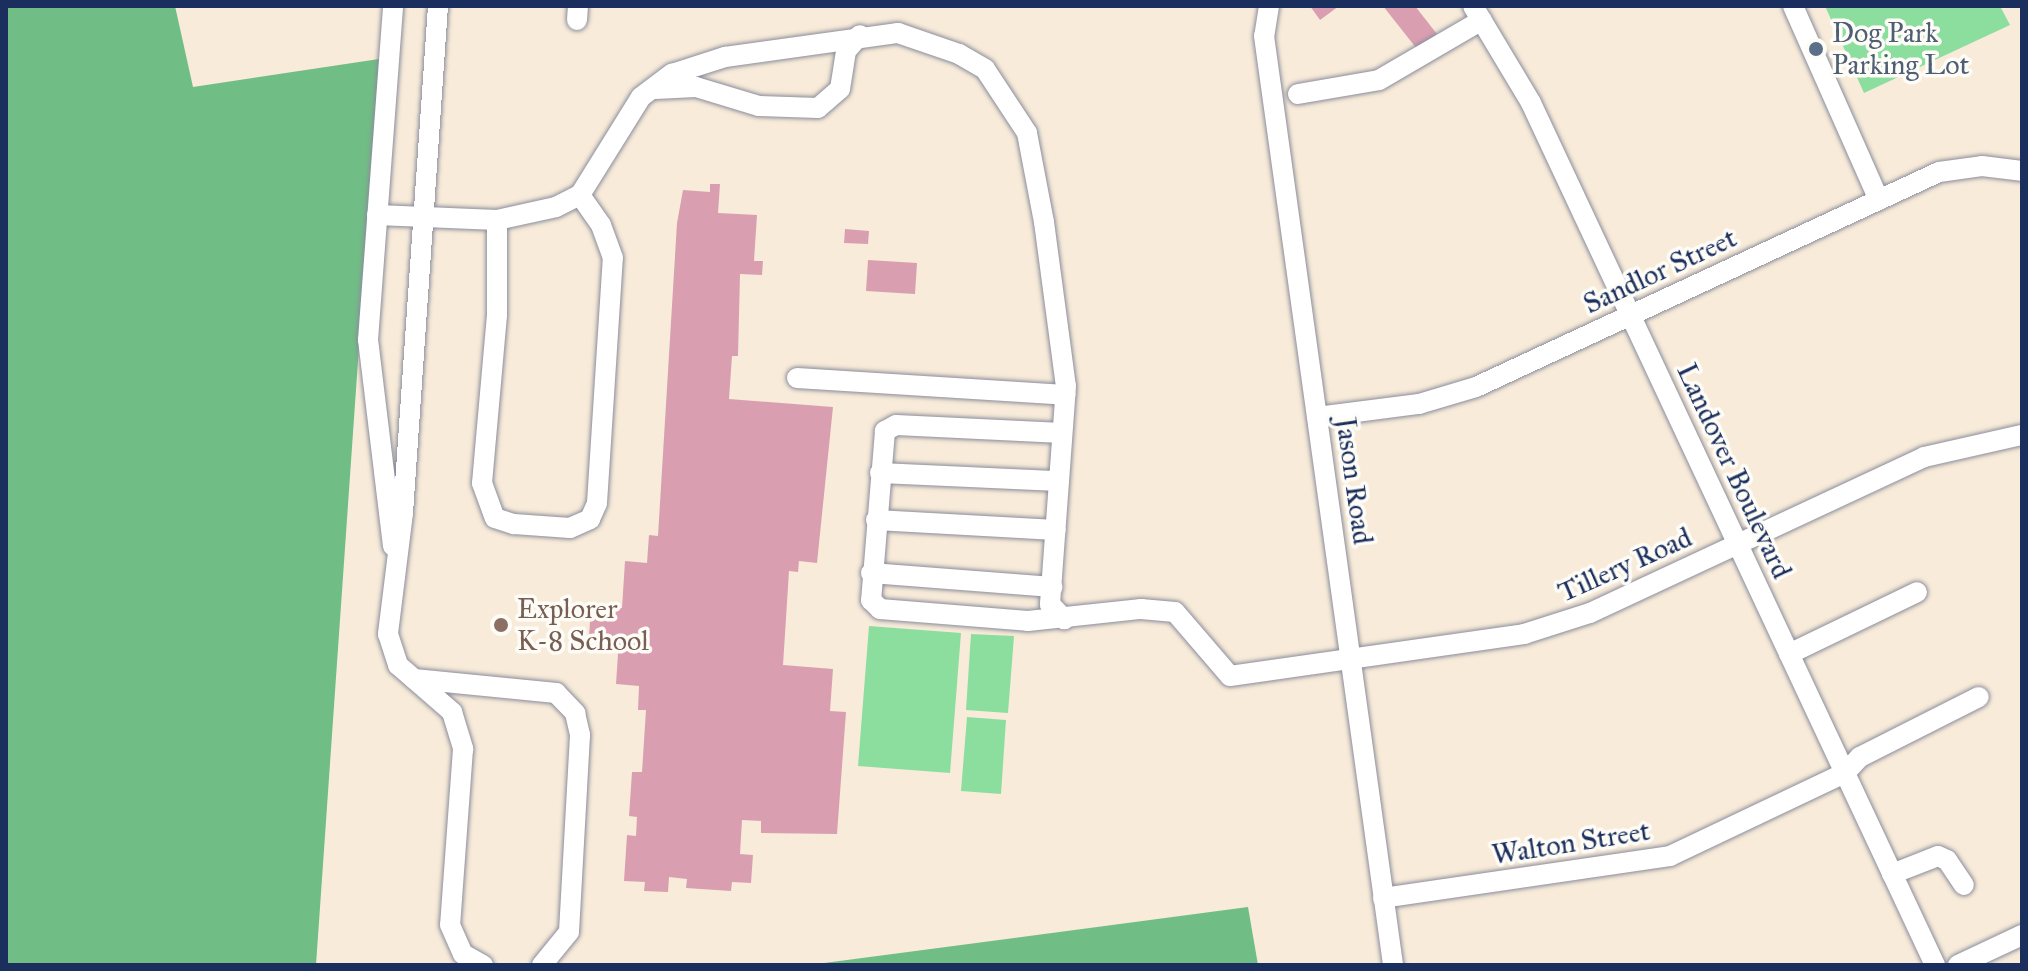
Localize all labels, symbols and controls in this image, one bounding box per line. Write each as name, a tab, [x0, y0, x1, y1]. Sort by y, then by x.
place label: Dog Park Parking Lot	[1832, 16, 1969, 82]
marker: Dog Park Parking Lot	[1807, 40, 1825, 58]
street label: Sandlor Street	[1578, 221, 1742, 321]
street label: Landover Boulevard	[1669, 358, 1799, 584]
street label: Jason Road	[1328, 415, 1380, 547]
street label: Tillery Road	[1553, 521, 1697, 609]
place label: Explorer K-8 School	[517, 592, 649, 658]
marker: Explorer K-8 School	[492, 616, 510, 634]
street label: Walton Street	[1490, 814, 1652, 872]

